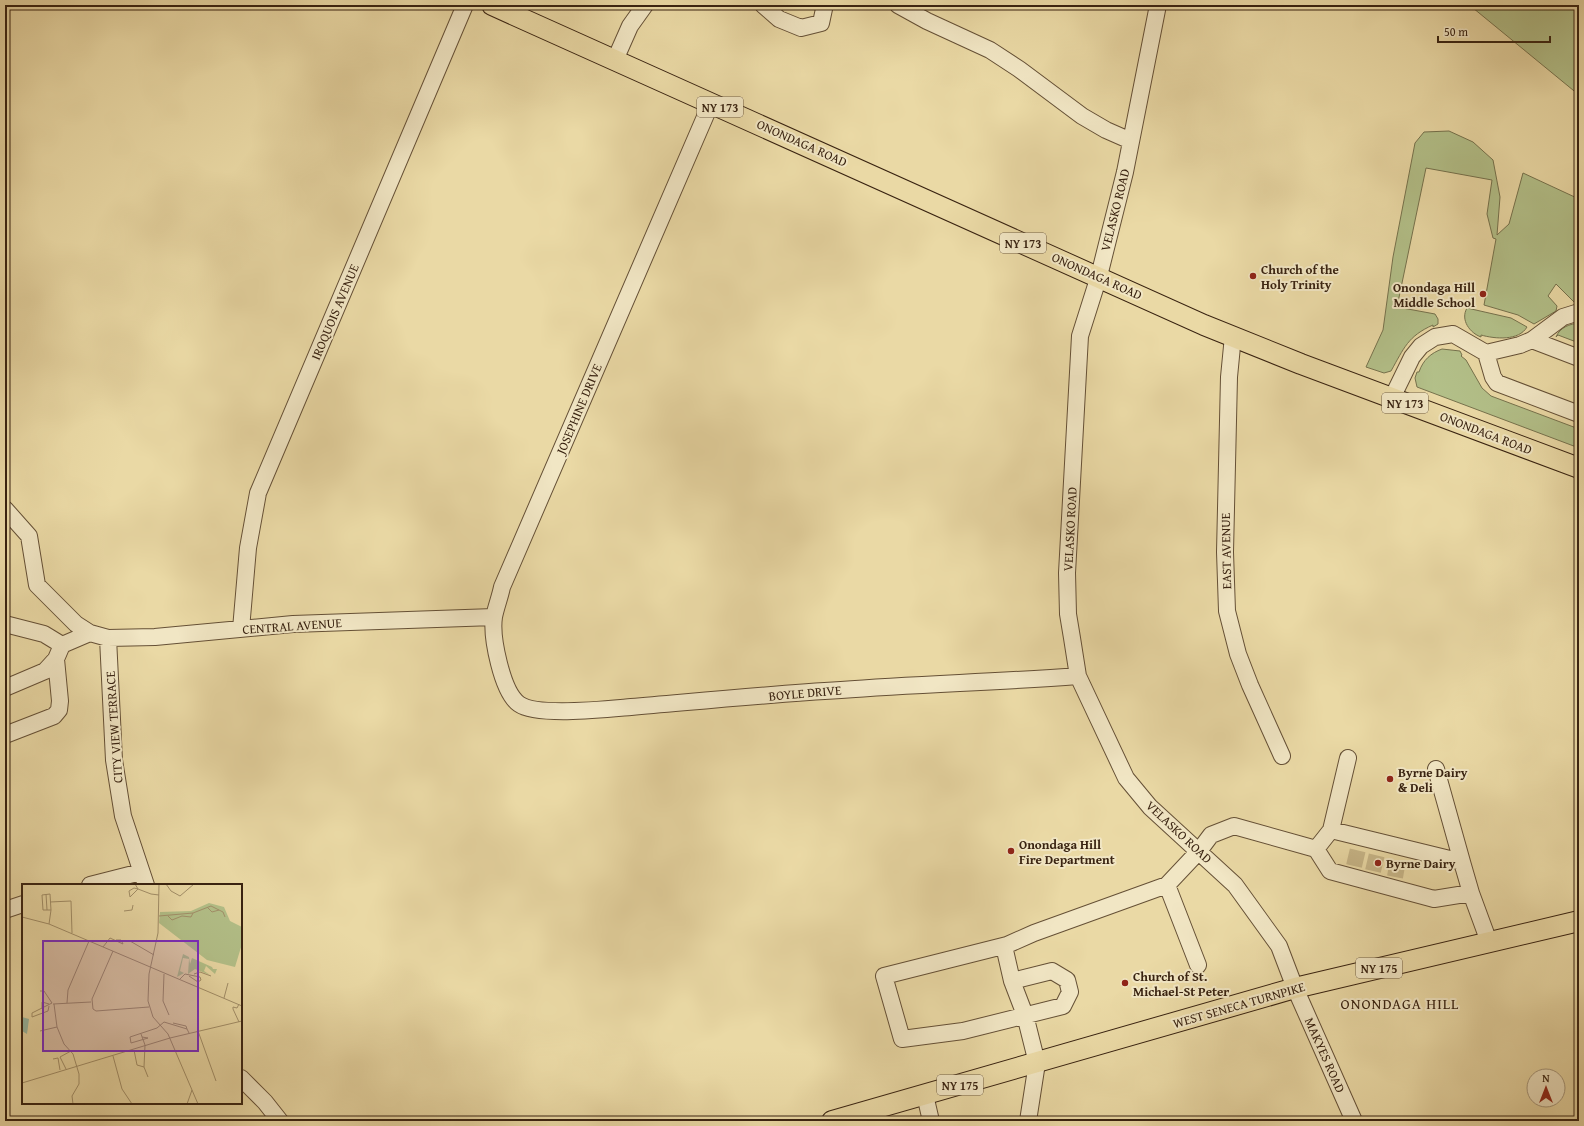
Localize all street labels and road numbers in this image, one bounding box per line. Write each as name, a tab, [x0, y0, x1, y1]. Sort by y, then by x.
road number: NY 173	[697, 97, 743, 117]
street label: ONONDAGA ROAD	[754, 115, 850, 171]
street label: VELASKO ROAD	[1096, 167, 1134, 253]
road number: NY 173	[1000, 233, 1046, 253]
street label: ONONDAGA ROAD	[1049, 248, 1145, 304]
street label: IROQUOIS AVENUE	[306, 261, 364, 363]
street label: JOSEPHINE DRIVE	[551, 360, 607, 459]
road number: NY 173	[1382, 393, 1428, 413]
street label: ONONDAGA ROAD	[1437, 407, 1535, 459]
street label: VELASKO ROAD	[1058, 486, 1082, 572]
street label: EAST AVENUE	[1216, 512, 1236, 589]
street label: CENTRAL AVENUE	[242, 613, 343, 639]
street label: CITY VIEW TERRACE	[101, 670, 127, 784]
street label: BOYLE DRIVE	[768, 680, 843, 706]
street label: VELASKO ROAD	[1142, 796, 1216, 868]
road number: NY 175	[1356, 958, 1402, 978]
street label: WEST SENECA TURNPIKE	[1171, 977, 1308, 1033]
street label: MAKYES ROAD	[1300, 1014, 1350, 1096]
road number: NY 175	[937, 1075, 983, 1095]

